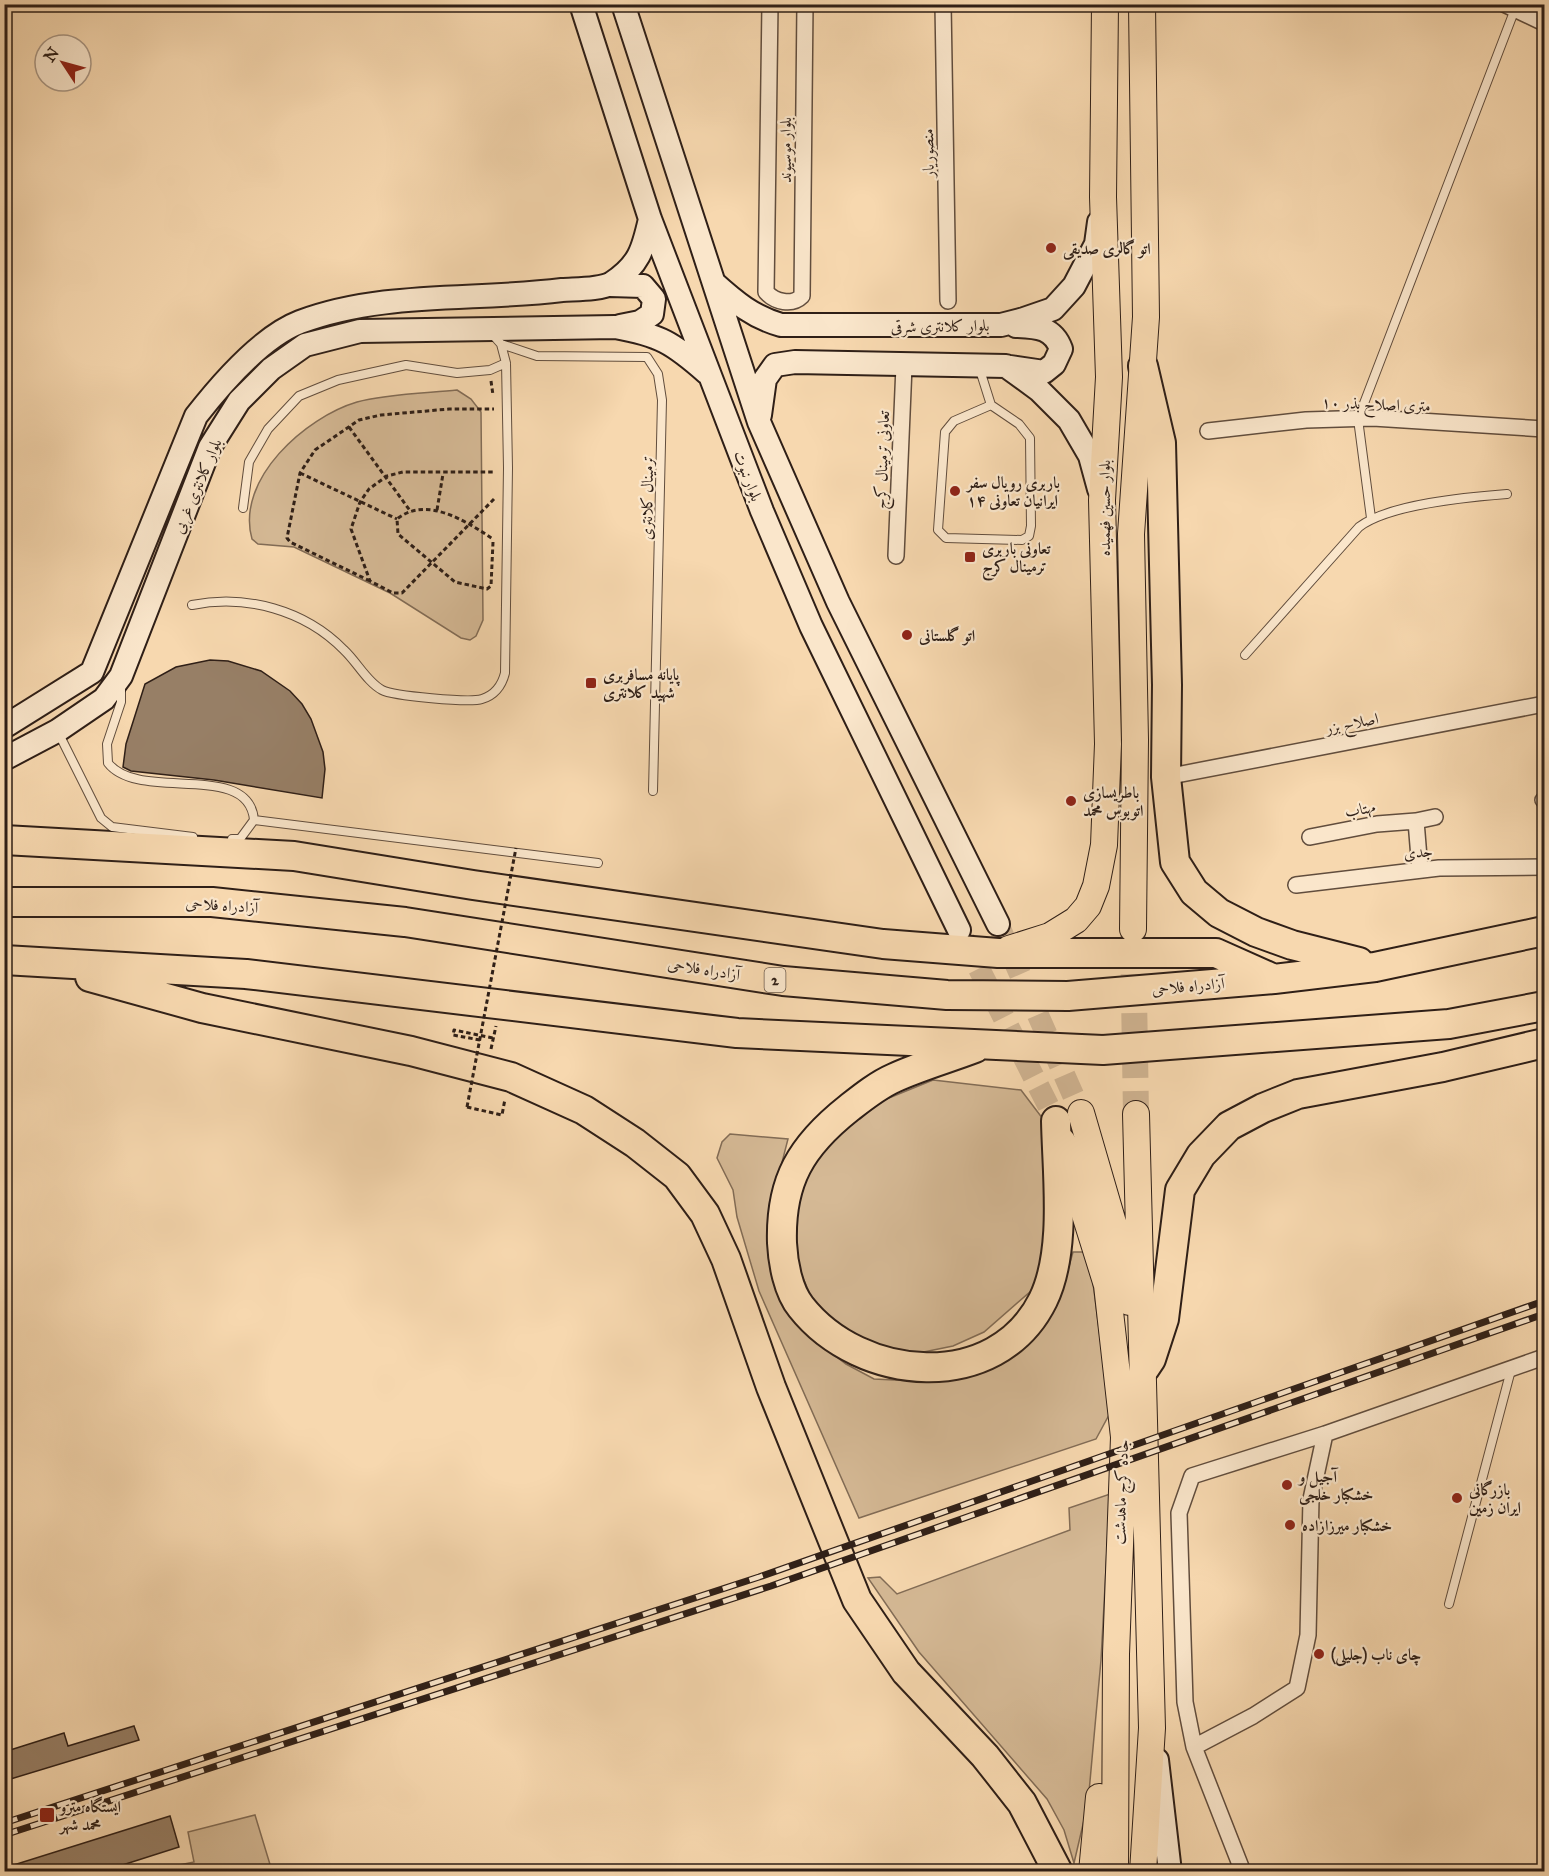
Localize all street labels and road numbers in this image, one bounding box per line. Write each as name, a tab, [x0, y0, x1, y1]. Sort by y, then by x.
street label: بلوار موسیوند	[776, 117, 796, 183]
street label: منصوریار	[918, 129, 939, 179]
street label: بلوار کلانتری شرقی	[890, 316, 990, 337]
street label: ۱۰ متری اصلاح بذر	[1321, 393, 1431, 420]
street label: تعاونی ترمینال کرج	[871, 409, 898, 510]
street label: بلوار کلانتری غربی	[168, 436, 227, 537]
street label: بلوار نبوت	[729, 448, 766, 504]
street label: ترمینال کلانتری	[637, 456, 657, 540]
street label: بلوار حسین فهمیده	[1095, 460, 1114, 556]
street label: اصلاح بزر	[1322, 709, 1381, 743]
street label: مهتاب	[1343, 797, 1377, 822]
street label: جدی	[1402, 841, 1434, 863]
street label: آزادراه فلاحی	[185, 893, 261, 917]
street label: آزادراه فلاحی	[666, 954, 743, 984]
road number: 2	[764, 968, 786, 992]
street label: آزادراه فلاحی	[1151, 973, 1227, 999]
street label: جاده کرج ماهدشت	[1110, 1439, 1137, 1545]

